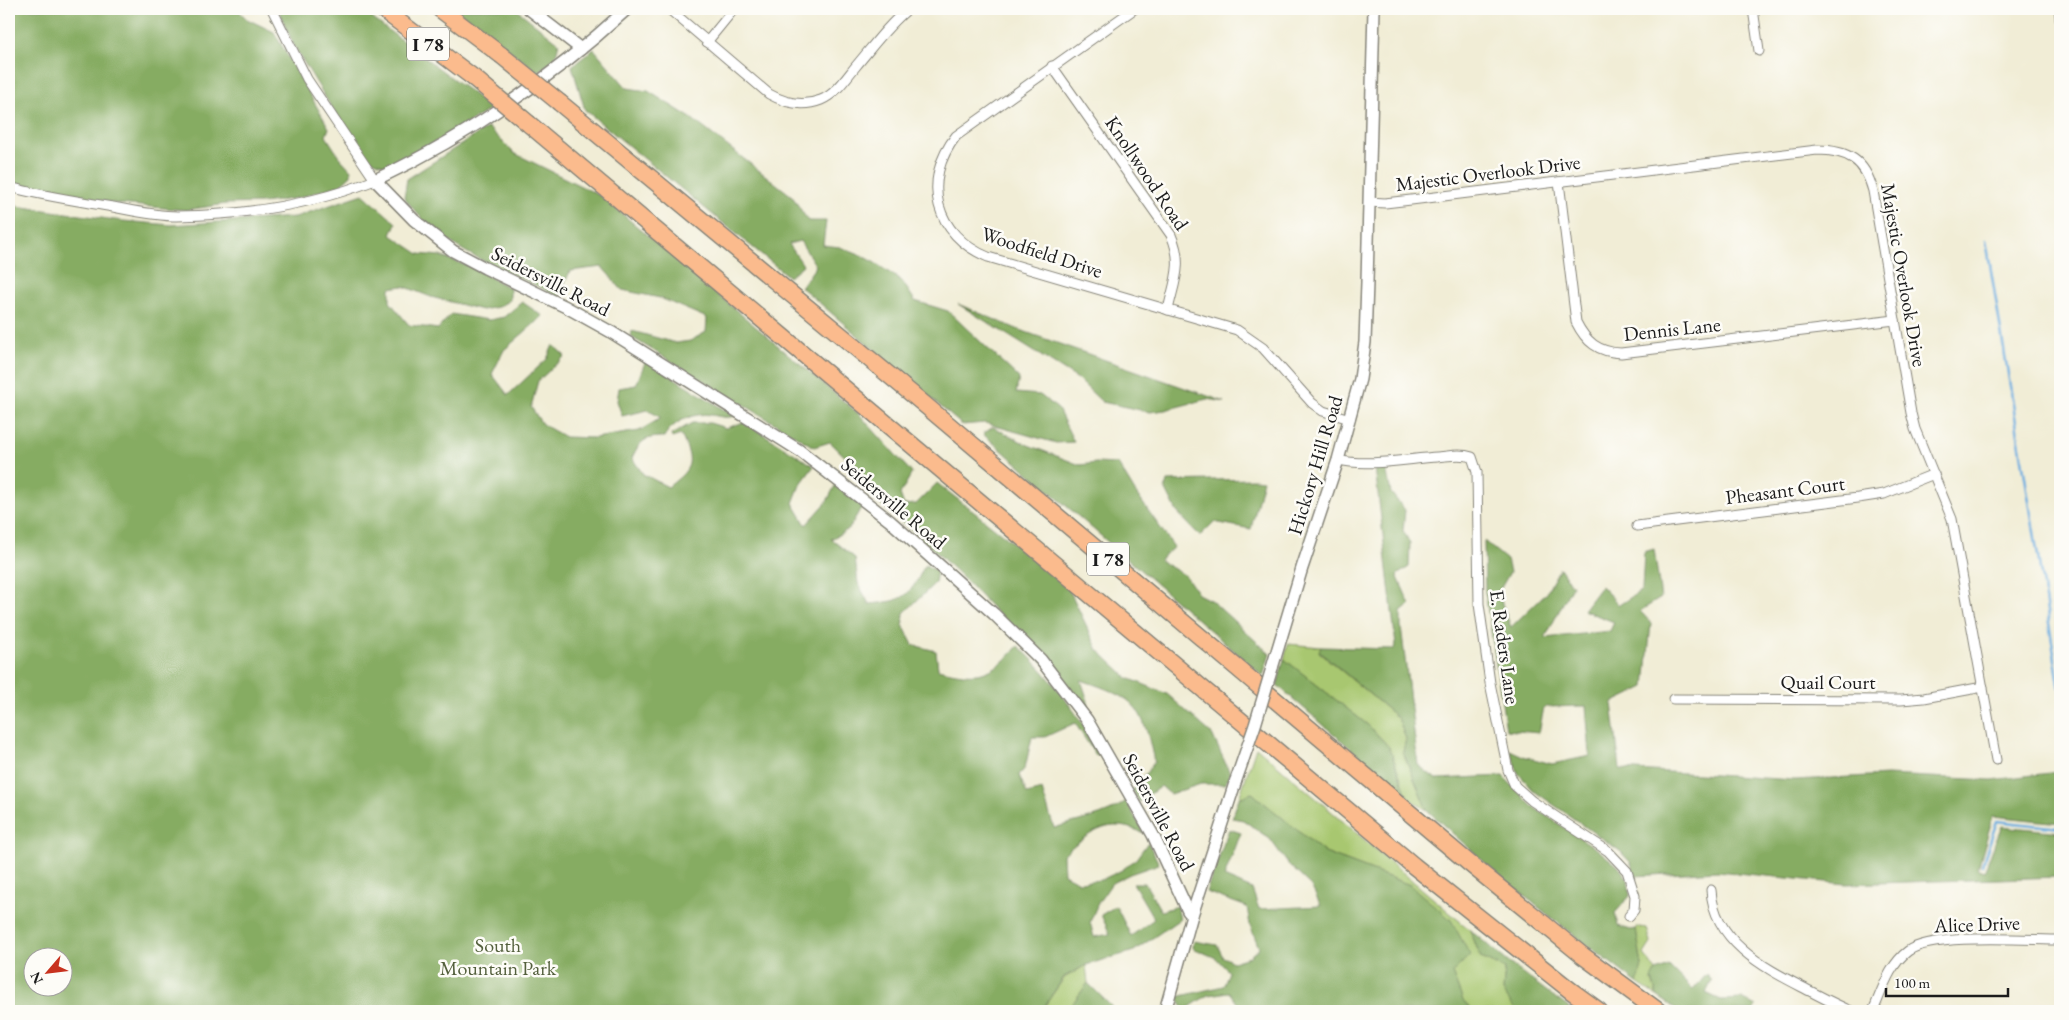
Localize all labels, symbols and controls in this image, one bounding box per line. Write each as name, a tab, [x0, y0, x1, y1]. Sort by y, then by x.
road number: I 78	[407, 28, 449, 61]
street label: Knollwood Road	[1099, 111, 1195, 236]
street label: Majestic Overlook Drive	[1394, 149, 1582, 197]
street label: Majestic Overlook Drive	[1875, 181, 1933, 369]
street label: Woodfield Drive	[978, 220, 1106, 284]
street label: Seidersville Road	[487, 240, 616, 322]
street label: Dennis Lane	[1622, 311, 1722, 347]
street label: Hickory Hill Road	[1281, 391, 1349, 538]
street label: Seidersville Road	[836, 451, 953, 555]
street label: Pheasant Court	[1724, 470, 1847, 510]
road number: I 78	[1087, 542, 1129, 576]
street label: E. Raders Lane	[1484, 588, 1526, 706]
street label: Quail Court	[1780, 669, 1876, 695]
street label: Seidersville Road	[1117, 749, 1201, 876]
street label: Alice Drive	[1933, 910, 2021, 939]
park label: South Mountain Park	[440, 932, 557, 981]
north arrow	[22, 948, 72, 998]
scale bar	[1886, 965, 2009, 997]
text: N	[26, 968, 47, 987]
text: 100 m	[1894, 973, 1931, 992]

